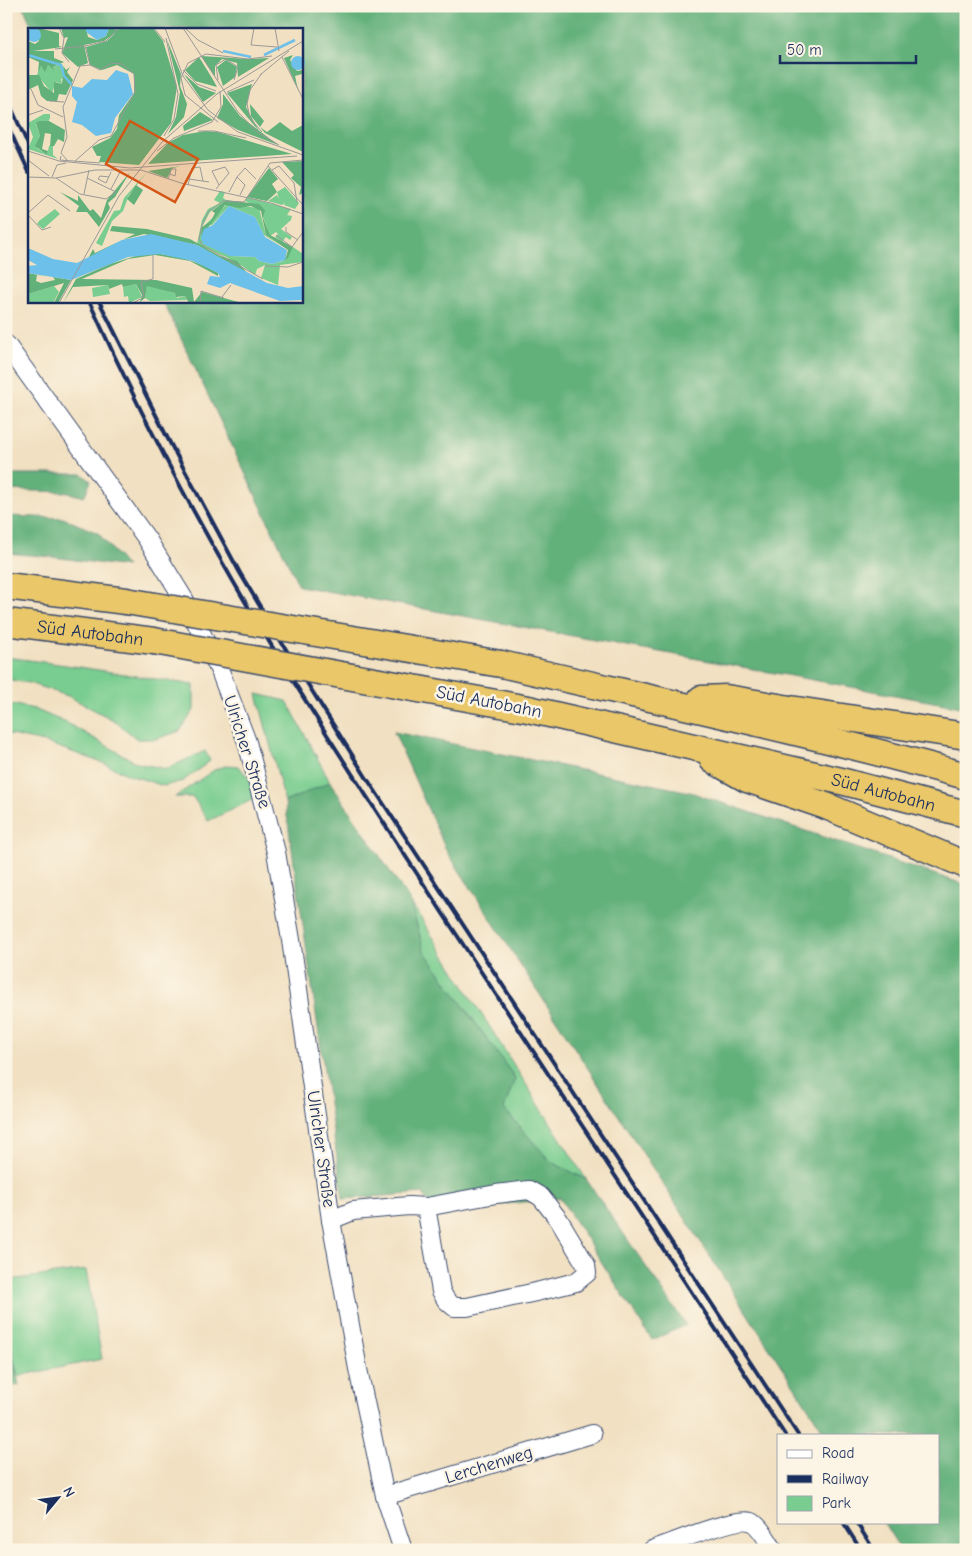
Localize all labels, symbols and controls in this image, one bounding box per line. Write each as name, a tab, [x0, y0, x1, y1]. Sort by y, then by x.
inset map	[28, 28, 302, 302]
scale bar	[780, 32, 916, 64]
text: 50 m	[787, 41, 822, 59]
street label: Süd Autobahn	[36, 616, 145, 650]
street label: Süd Autobahn	[434, 681, 544, 723]
street label: Ulricher Straße	[219, 693, 275, 811]
street label: Süd Autobahn	[829, 769, 938, 816]
street label: Ulricher Straße	[302, 1089, 340, 1209]
legend	[777, 1434, 940, 1524]
street label: Lerchenweg	[443, 1442, 535, 1488]
text: Road	[822, 1444, 854, 1462]
text: Railway	[822, 1470, 869, 1488]
north arrow	[32, 1474, 82, 1524]
text: N	[59, 1484, 79, 1500]
text: Park	[822, 1494, 851, 1512]

